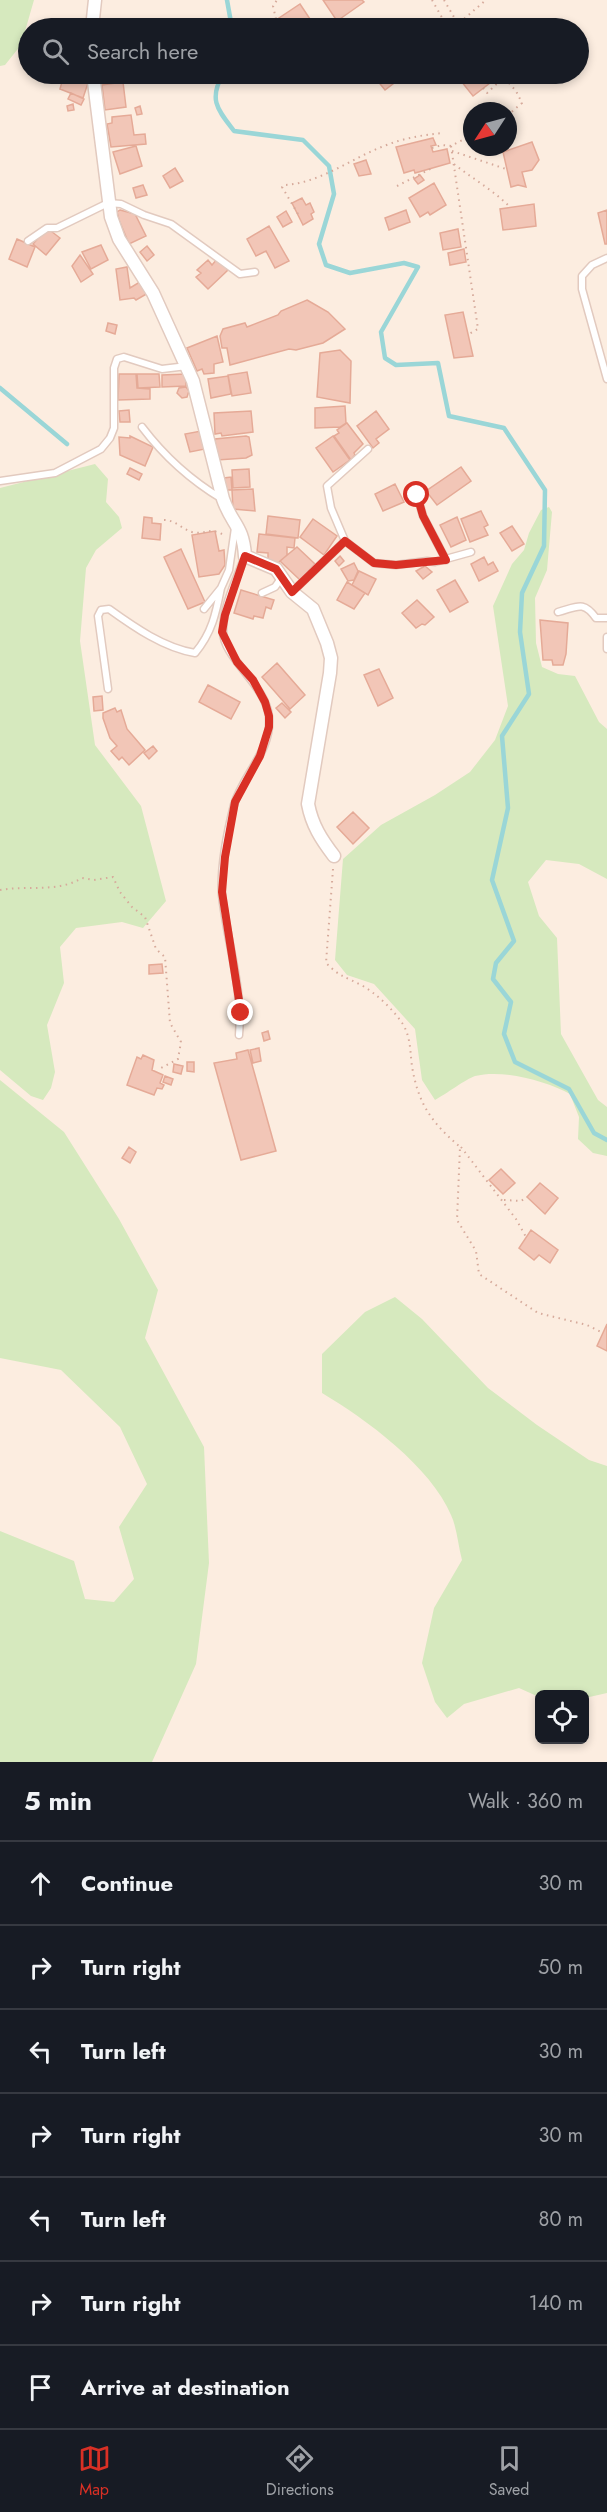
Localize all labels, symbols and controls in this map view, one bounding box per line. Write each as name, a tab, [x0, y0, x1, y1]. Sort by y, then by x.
search box	[18, 18, 589, 84]
icon: search	[39, 35, 72, 68]
text: Search here	[87, 35, 198, 67]
north arrow	[463, 102, 517, 156]
route start	[403, 481, 429, 507]
route end	[227, 999, 253, 1025]
map controls	[535, 1690, 589, 1744]
button: locate	[535, 1690, 589, 1744]
text: 5 min	[24, 1782, 92, 1820]
text: Walk · 360 m	[468, 1787, 583, 1816]
icon: ahead	[24, 1867, 57, 1900]
text: Continue	[81, 1867, 173, 1899]
text: 30 m	[538, 1869, 583, 1898]
icon: right	[24, 1951, 57, 1984]
text: Turn right	[81, 1951, 181, 1983]
text: 50 m	[538, 1953, 583, 1982]
icon: left	[24, 2035, 57, 2068]
text: Turn left	[81, 2035, 166, 2067]
text: 30 m	[538, 2037, 583, 2066]
icon: right	[24, 2119, 57, 2152]
text: Turn right	[81, 2119, 181, 2151]
text: 30 m	[538, 2121, 583, 2150]
icon: left	[24, 2203, 57, 2236]
text: Turn left	[81, 2203, 166, 2235]
text: 80 m	[538, 2205, 583, 2234]
icon: right	[24, 2287, 57, 2320]
text: Turn right	[81, 2287, 181, 2319]
text: 140 m	[529, 2289, 583, 2318]
icon: arrive	[24, 2371, 57, 2404]
text: Arrive at destination	[81, 2371, 290, 2403]
tab: Map	[78, 2442, 111, 2501]
tab: Directions	[266, 2442, 334, 2501]
tab: Saved	[489, 2442, 529, 2501]

